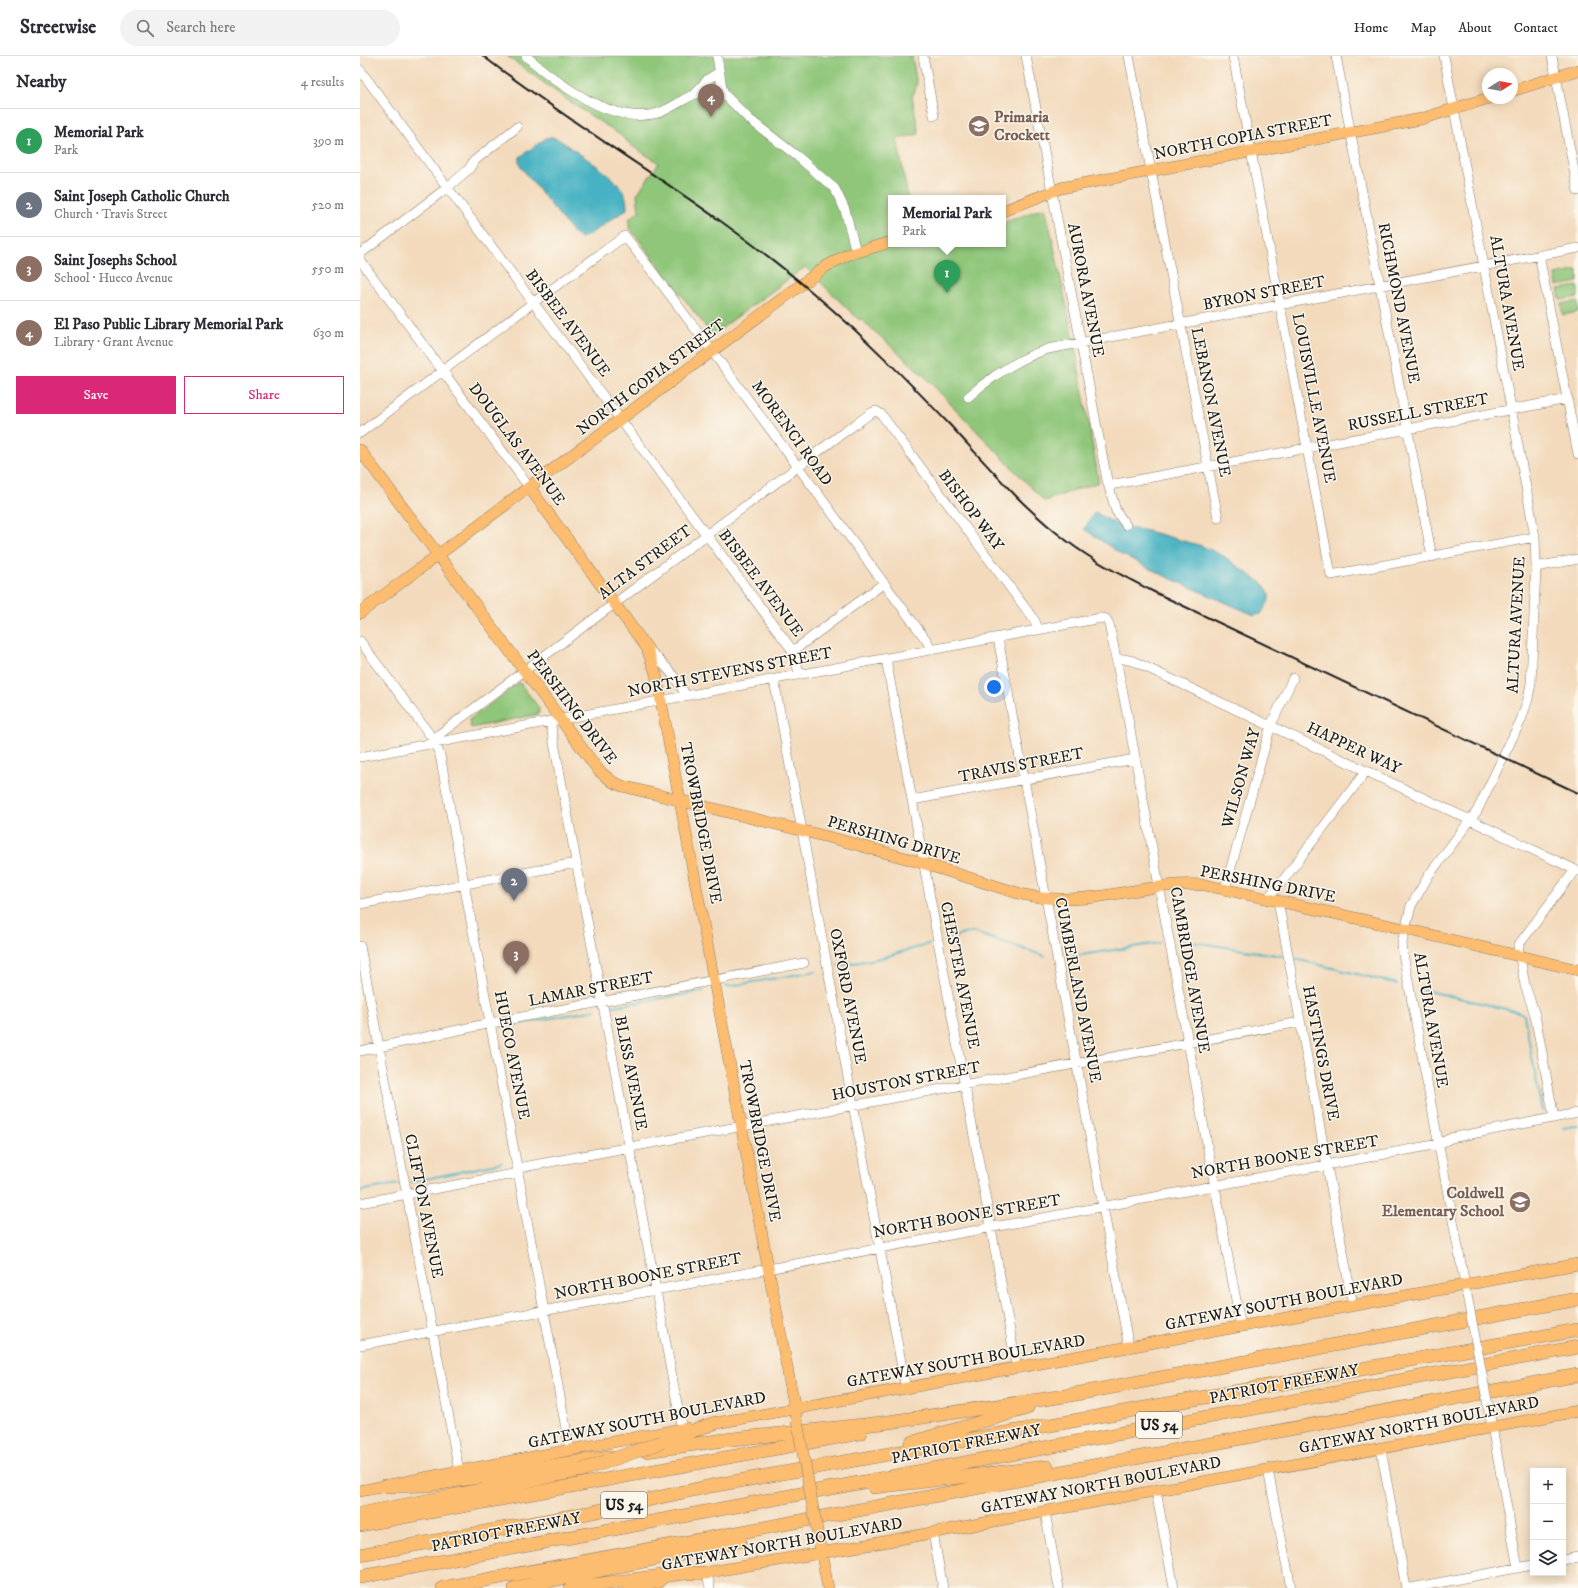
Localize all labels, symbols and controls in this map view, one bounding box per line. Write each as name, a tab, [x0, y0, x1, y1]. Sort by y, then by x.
search box	[120, 10, 400, 46]
text: Streetwise	[20, 16, 96, 39]
icon: search	[134, 17, 156, 39]
text: Search here	[166, 18, 236, 37]
text: Home	[1354, 19, 1388, 37]
text: Map	[1410, 19, 1436, 37]
text: About	[1458, 19, 1492, 37]
text: Contact	[1514, 19, 1558, 37]
north arrow	[1482, 68, 1518, 104]
text: Nearby	[16, 71, 66, 93]
text: 4 results	[301, 74, 344, 90]
pin: 4	[698, 84, 724, 117]
place label: Primaria Crockett	[994, 107, 1051, 145]
street label: NORTH COPIA STREET	[1152, 110, 1334, 164]
school or university icon: Primaria Crockett	[966, 113, 992, 139]
text: Memorial Park	[54, 123, 144, 142]
text: 1	[27, 133, 31, 149]
text: 390 m	[313, 133, 344, 149]
text: Park	[54, 142, 78, 158]
text: Saint Joseph Catholic Church	[54, 187, 230, 206]
popup	[888, 195, 1006, 247]
text: 2	[26, 197, 32, 213]
text: 520 m	[312, 197, 344, 213]
text: Memorial Park	[902, 204, 992, 223]
text: Church · Travis Street	[54, 206, 167, 222]
street label: AURORA AVENUE	[1063, 221, 1109, 359]
street label: RICHMOND AVENUE	[1374, 221, 1424, 385]
text: Park	[902, 223, 926, 239]
street label: ALTURA AVENUE	[1485, 234, 1529, 372]
text: Saint Josephs School	[54, 251, 177, 270]
pin: 1	[934, 260, 960, 293]
text: 3	[27, 261, 31, 277]
text: 550 m	[312, 261, 344, 277]
street label: BISBEE AVENUE	[521, 265, 615, 381]
text: School · Hueco Avenue	[54, 270, 173, 286]
street label: BYRON STREET	[1201, 271, 1327, 315]
street label: LOUISVILLE AVENUE	[1288, 311, 1340, 485]
text: El Paso Public Library Memorial Park	[54, 315, 283, 334]
street label: NORTH COPIA STREET	[573, 315, 729, 439]
text: 4	[25, 325, 33, 341]
text: 630 m	[313, 325, 344, 341]
street label: LEBANON AVENUE	[1187, 326, 1235, 478]
text: Library · Grant Avenue	[54, 334, 173, 350]
button: Save	[16, 376, 176, 414]
button: Share	[184, 376, 344, 414]
street label: MORENCI ROAD	[747, 377, 837, 490]
street label: DOUGLAS AVENUE	[464, 379, 570, 509]
street label: RUSSELL STREET	[1346, 389, 1490, 435]
street label: BISHOP WAY	[934, 466, 1009, 555]
street label: ALTA STREET	[594, 520, 696, 604]
street label: BISBEE AVENUE	[714, 525, 808, 641]
street label: ALTURA AVENUE	[1502, 556, 1530, 694]
street label: NORTH STEVENS STREET	[626, 642, 834, 702]
street label: PERSHING DRIVE	[523, 646, 621, 768]
your location	[984, 677, 1004, 697]
street label: HAPPER WAY	[1304, 717, 1405, 779]
street label: WILSON WAY	[1217, 725, 1265, 831]
street label: TROWBRIDGE DRIVE	[676, 741, 726, 905]
street label: TRAVIS STREET	[957, 743, 1085, 787]
street label: PERSHING DRIVE	[825, 811, 963, 869]
street label: PERSHING DRIVE	[1199, 861, 1337, 907]
pin: 2	[501, 868, 527, 901]
street label: CAMBRIDGE AVENUE	[1166, 885, 1214, 1055]
street label: CUMBERLAND AVENUE	[1050, 896, 1106, 1084]
street label: CHESTER AVENUE	[936, 900, 984, 1050]
street label: OXFORD AVENUE	[825, 927, 871, 1065]
pin: 3	[503, 941, 529, 974]
street label: ALTURA AVENUE	[1409, 951, 1453, 1089]
street label: LAMAR STREET	[527, 967, 655, 1011]
street label: HASTINGS DRIVE	[1298, 984, 1344, 1122]
street label: HUECO AVENUE	[490, 989, 534, 1121]
street label: BLISS AVENUE	[610, 1014, 652, 1132]
street label: HOUSTON STREET	[830, 1057, 982, 1105]
street label: TROWBRIDGE DRIVE	[735, 1059, 785, 1223]
street label: NORTH BOONE STREET	[1190, 1131, 1380, 1183]
street label: CLIFTON AVENUE	[400, 1132, 448, 1280]
place label: Coldwell Elementary School	[1382, 1183, 1505, 1221]
school or university icon: Coldwell Elementary School	[1507, 1189, 1533, 1215]
street label: NORTH BOONE STREET	[872, 1190, 1062, 1242]
street label: NORTH BOONE STREET	[553, 1248, 743, 1304]
street label: GATEWAY SOUTH BOULEVARD	[1163, 1269, 1405, 1335]
street label: GATEWAY SOUTH BOULEVARD	[845, 1330, 1087, 1392]
street label: PATRIOT FREEWAY	[1208, 1360, 1361, 1408]
street label: GATEWAY SOUTH BOULEVARD	[526, 1387, 768, 1453]
street label: GATEWAY NORTH BOULEVARD	[1297, 1392, 1541, 1458]
road number: US 54	[1136, 1412, 1182, 1438]
street label: PATRIOT FREEWAY	[890, 1420, 1043, 1468]
street label: GATEWAY NORTH BOULEVARD	[979, 1452, 1223, 1518]
map controls	[1530, 1468, 1566, 1576]
button: +	[1530, 1468, 1566, 1504]
road number: US 54	[601, 1492, 647, 1518]
button: −	[1530, 1504, 1566, 1540]
street label: PATRIOT FREEWAY	[430, 1508, 583, 1556]
street label: GATEWAY NORTH BOULEVARD	[660, 1513, 904, 1575]
button: layers	[1530, 1540, 1566, 1576]

